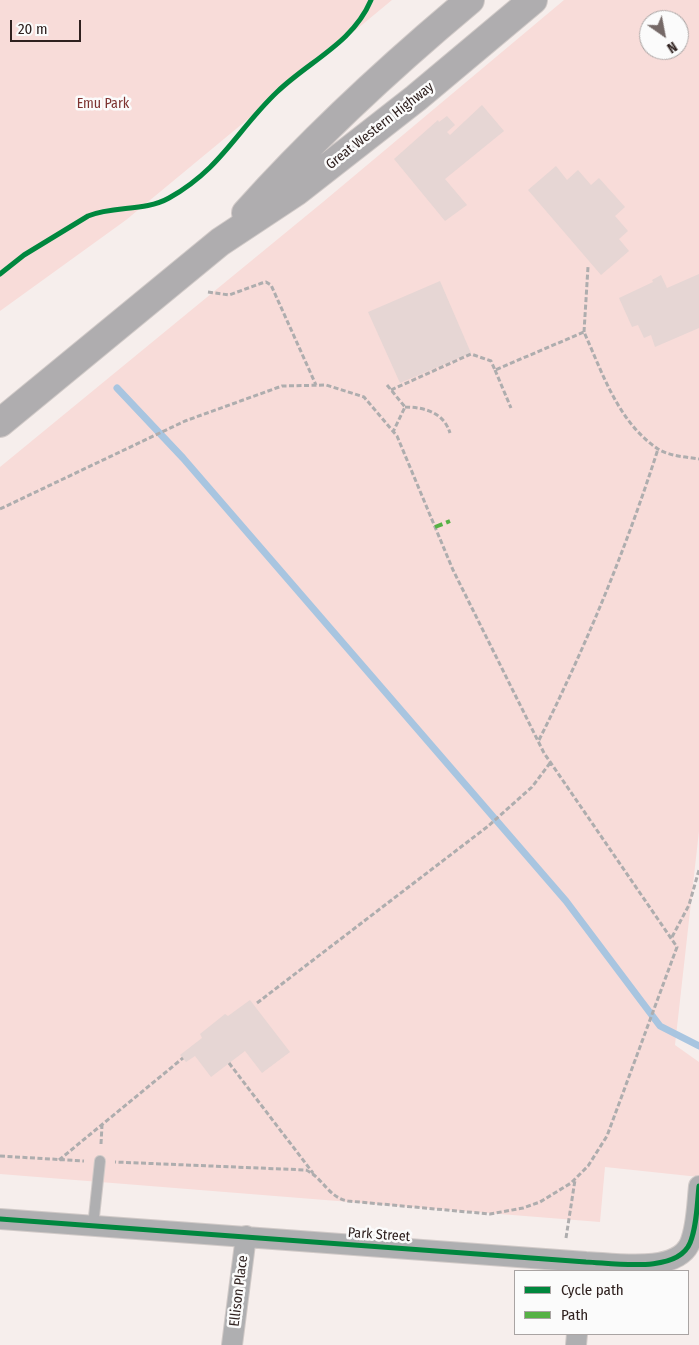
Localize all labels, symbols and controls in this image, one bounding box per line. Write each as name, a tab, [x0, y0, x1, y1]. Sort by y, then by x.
scale bar	[12, 10, 84, 42]
north arrow	[639, 10, 689, 60]
text: 20 m	[18, 20, 48, 38]
text: N	[664, 38, 680, 57]
street label: Great Western Highway	[323, 79, 437, 173]
park label: Emu Park	[77, 96, 129, 112]
street label: Park Street	[347, 1224, 411, 1246]
street label: Ellison Place	[226, 1254, 252, 1328]
legend	[514, 1270, 689, 1335]
text: Cycle path	[561, 1281, 624, 1299]
text: Path	[561, 1306, 588, 1324]

